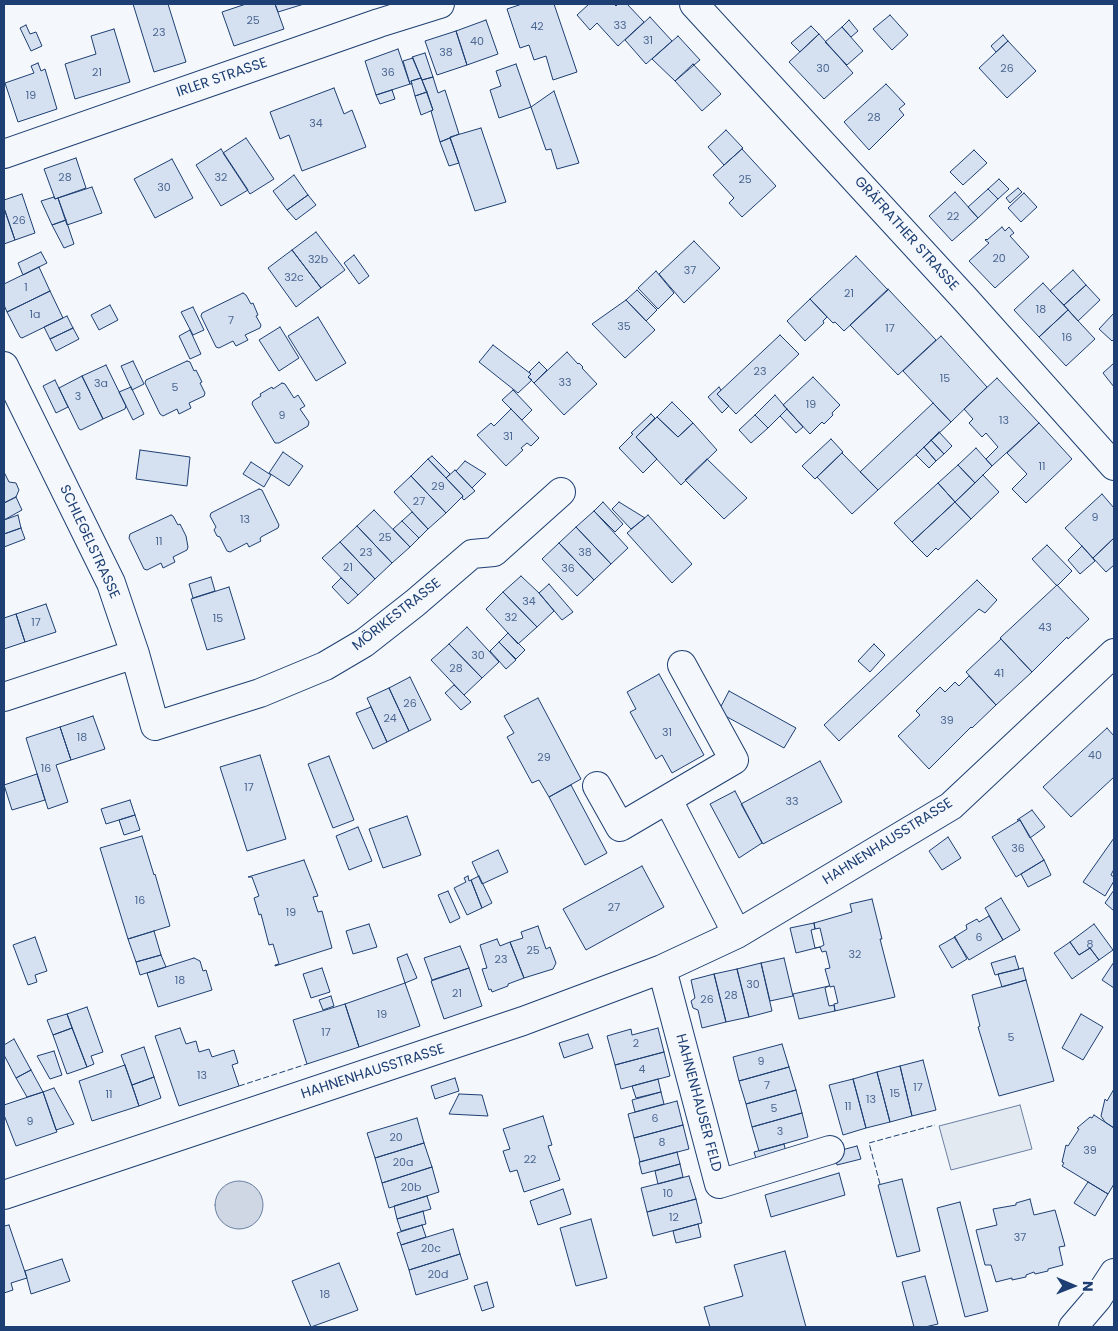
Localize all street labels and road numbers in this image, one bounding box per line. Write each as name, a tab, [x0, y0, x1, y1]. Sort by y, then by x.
street label: IRLER STRASSE	[174, 55, 270, 101]
street label: GRÄFRATHER STRASSE	[850, 173, 962, 295]
street label: SCHLEGELSTRASSE	[55, 483, 123, 601]
street label: MÖRIKESTRASSE	[349, 575, 445, 655]
street label: HAHNENHAUSSTRASSE	[820, 795, 956, 889]
street label: HAHNENHAUSER FELD	[671, 1032, 725, 1174]
street label: HAHNENHAUSSTRASSE	[299, 1041, 447, 1103]

